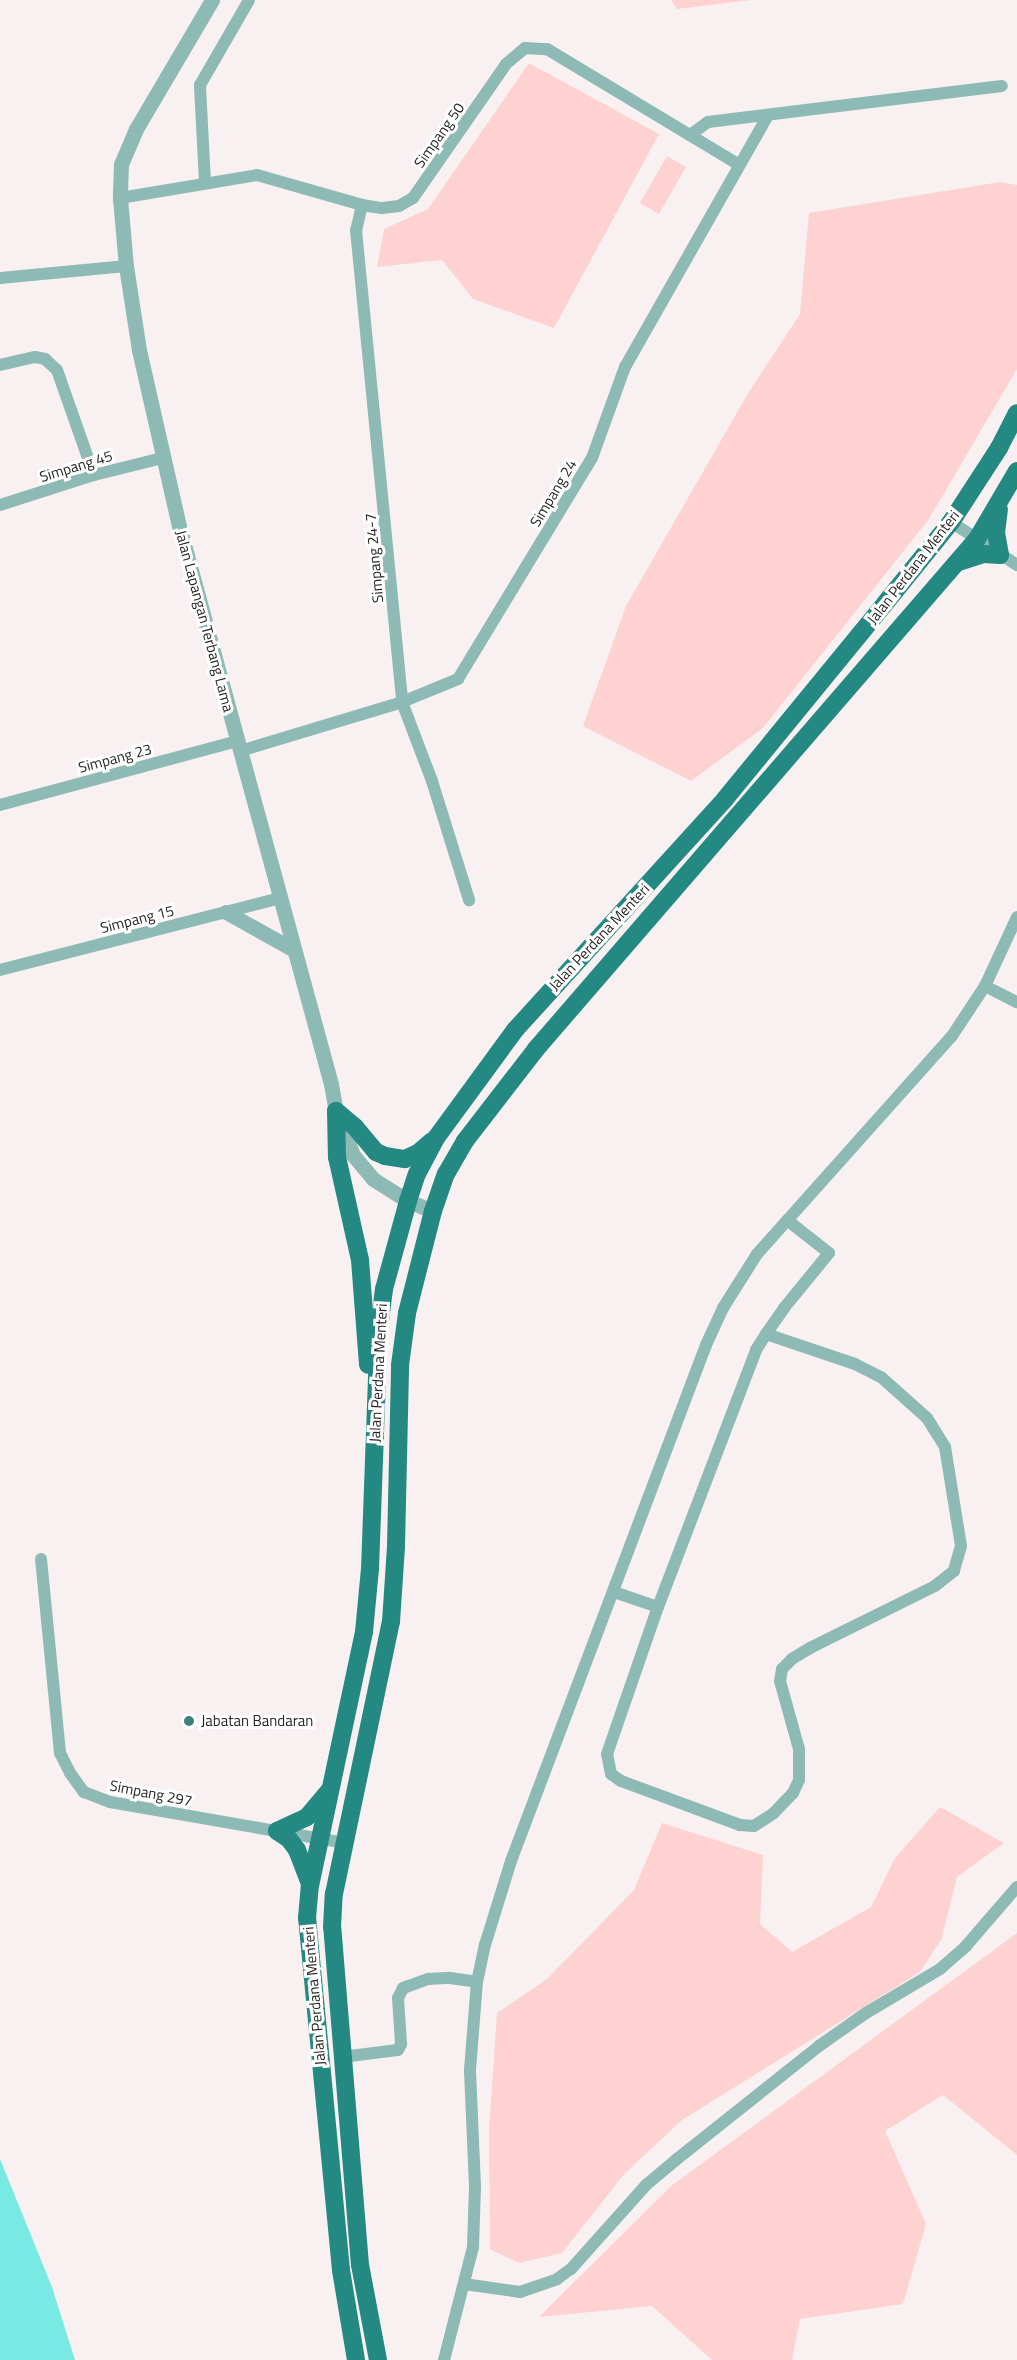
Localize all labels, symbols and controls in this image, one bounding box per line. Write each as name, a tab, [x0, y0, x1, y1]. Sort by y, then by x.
street label: Simpang 50	[410, 99, 468, 171]
street label: Simpang 45	[37, 446, 115, 486]
street label: Simpang 24	[526, 456, 580, 530]
street label: Jalan Perdana Menteri	[863, 507, 963, 627]
street label: Simpang 24-7	[361, 512, 387, 604]
street label: Jalan Lapangan Terbang Lama	[172, 528, 238, 714]
street label: Simpang 23	[76, 740, 154, 776]
street label: Jalan Perdana Menteri	[545, 880, 653, 994]
street label: Simpang 15	[98, 901, 176, 937]
street label: Jalan Perdana Menteri	[365, 1303, 391, 1443]
place label: Jabatan Bandaran	[201, 1712, 313, 1730]
marker: Jabatan Bandaran	[182, 1714, 196, 1728]
street label: Simpang 297	[108, 1776, 194, 1810]
street label: Jalan Perdana Menteri	[299, 1926, 329, 2066]

